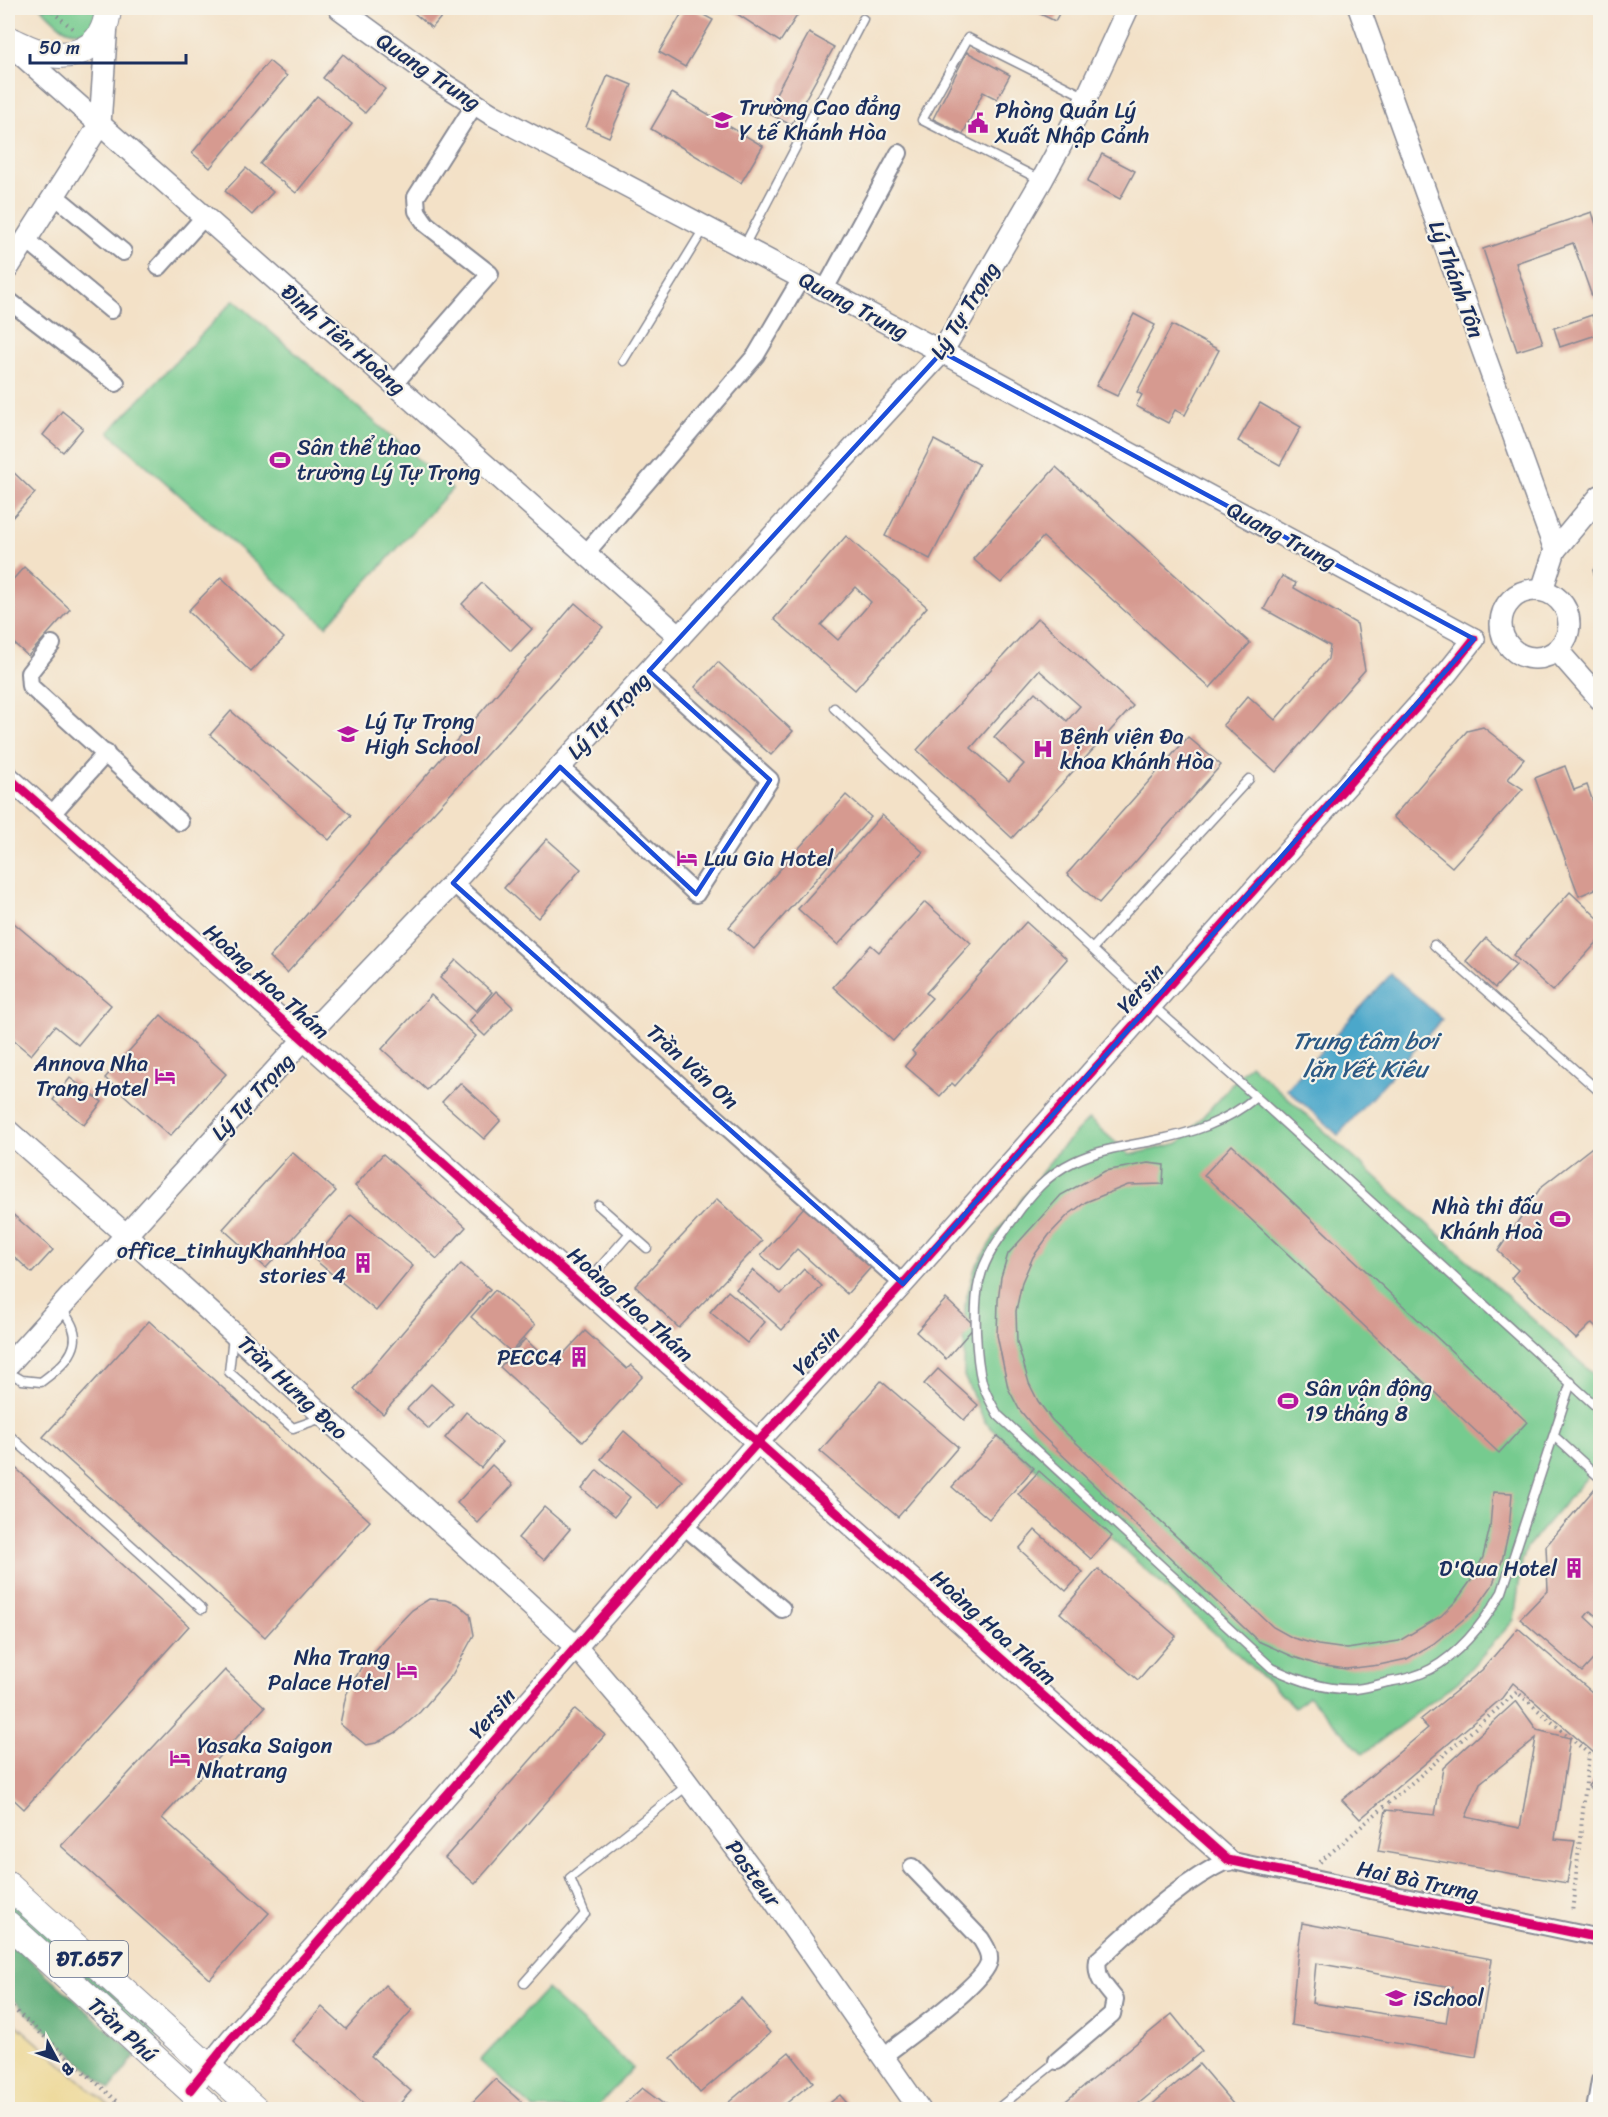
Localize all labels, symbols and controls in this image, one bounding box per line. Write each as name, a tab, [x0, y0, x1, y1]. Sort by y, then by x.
street label: Quang Trung	[368, 22, 489, 121]
scale bar	[30, 27, 186, 65]
text: 50 m	[39, 32, 80, 64]
place label: Trường Cao đẳng Y tế Khánh Hòa	[739, 88, 901, 152]
place label: Phòng Quản Lý Xuất Nhập Cảnh	[994, 91, 1149, 155]
school or university icon: Trường Cao đẳng Y tế Khánh Hòa	[710, 108, 734, 132]
public building icon: Phòng Quản Lý Xuất Nhập Cảnh	[966, 111, 990, 135]
street label: Lý Thánh Tôn	[1417, 215, 1496, 344]
street label: Lý Tự Trọng	[919, 253, 1010, 367]
street label: Quang Trung	[792, 260, 916, 351]
street label: Đinh Tiên Hoàng	[272, 273, 415, 405]
place label: Sân thể thao trường Lý Tự Trọng	[297, 428, 481, 492]
sports icon: Sân thể thao trường Lý Tự Trọng	[268, 448, 292, 472]
street label: Quang Trung	[1220, 490, 1344, 581]
street label: Lý Tự Trọng	[557, 662, 660, 769]
place label: Lý Tự Trọng High School	[365, 702, 481, 766]
place label: Bệnh viện Đa khoa Khánh Hòa	[1060, 717, 1214, 781]
school or university icon: Lý Tự Trọng High School	[336, 722, 360, 746]
hospital icon: Bệnh viện Đa khoa Khánh Hòa	[1031, 737, 1055, 761]
place label: Luu Gia Hotel	[704, 839, 834, 878]
hotel icon: Luu Gia Hotel	[675, 846, 699, 870]
street label: Hoàng Hoa Thám	[194, 913, 339, 1050]
street label: Yersin	[1106, 954, 1174, 1023]
street label: Trần Văn Ơn	[637, 1013, 748, 1119]
water label: Trung tâm bơi lặn Yết Kiêu	[1292, 1020, 1442, 1090]
street label: Lý Tự Trọng	[201, 1043, 304, 1150]
place label: Annova Nha Trang Hotel	[33, 1044, 149, 1108]
hotel icon: Annova Nha Trang Hotel	[153, 1064, 177, 1088]
place label: Nhà thi đấu Khánh Hoà	[1432, 1187, 1543, 1251]
sports icon: Nhà thi đấu Khánh Hoà	[1548, 1207, 1572, 1231]
place label: office_tinhuyKhanhHoa stories 4	[117, 1231, 346, 1295]
street label: Hoàng Hoa Thám	[558, 1236, 703, 1373]
building icon: office_tinhuyKhanhHoa stories 4	[351, 1251, 375, 1275]
street label: Yersin	[782, 1316, 851, 1385]
street label: Trần Hưng Đạo	[228, 1325, 358, 1450]
place label: PECC4	[497, 1338, 562, 1377]
building icon: PECC4	[567, 1345, 591, 1369]
place label: Sân vận động 19 tháng 8	[1305, 1369, 1432, 1433]
sports icon: Sân vận động 19 tháng 8	[1276, 1389, 1300, 1413]
place label: D'Qua Hotel	[1439, 1549, 1558, 1588]
building icon: D'Qua Hotel	[1562, 1556, 1586, 1580]
street label: Hoàng Hoa Thám	[921, 1559, 1066, 1696]
place label: Nha Trang Palace Hotel	[268, 1638, 391, 1702]
hotel icon: Nha Trang Palace Hotel	[395, 1658, 419, 1682]
street label: Yersin	[459, 1679, 526, 1748]
place label: Yasaka Saigon Nhatrang	[197, 1726, 332, 1790]
hotel icon: Yasaka Saigon Nhatrang	[168, 1746, 192, 1770]
street label: Pasteur	[715, 1831, 792, 1916]
street label: Hai Bà Trưng	[1353, 1849, 1483, 1912]
road number: ĐT.657	[50, 1941, 128, 1977]
place label: iSchool	[1413, 1979, 1484, 2018]
school or university icon: iSchool	[1384, 1986, 1408, 2010]
street label: Trần Phú	[78, 1987, 167, 2072]
north arrow	[27, 2030, 87, 2090]
text: B	[53, 2056, 82, 2084]

